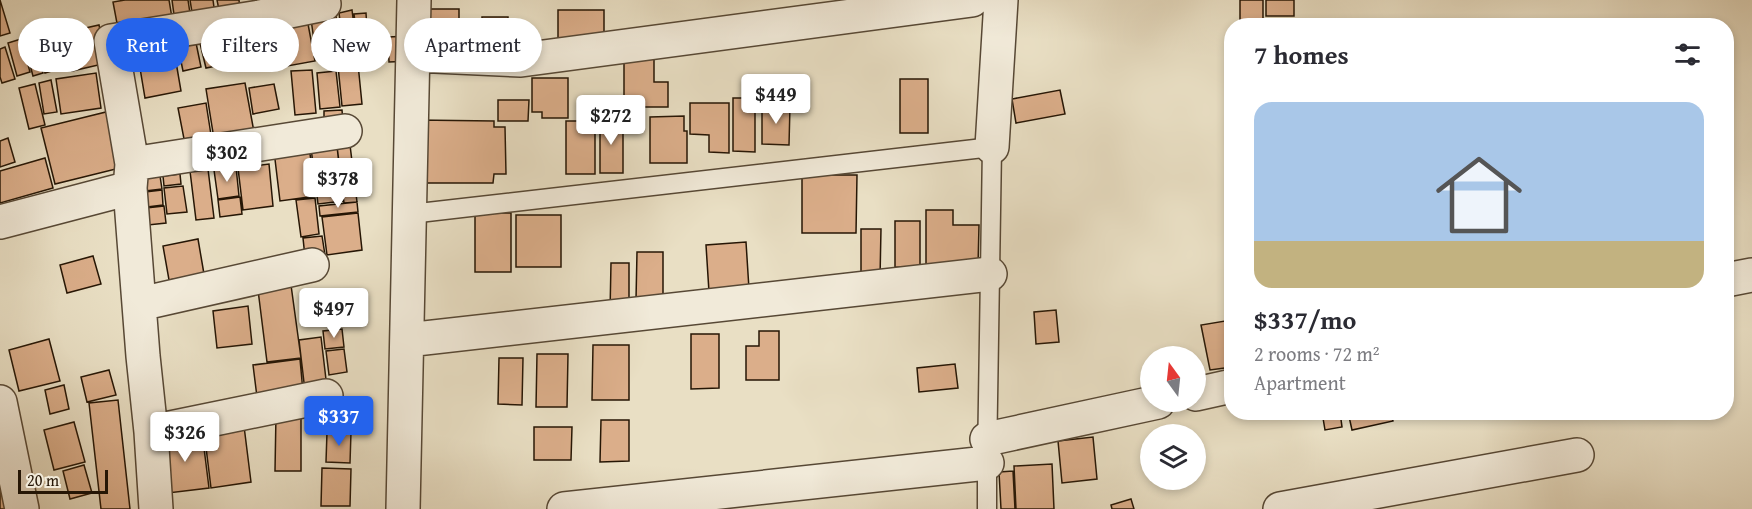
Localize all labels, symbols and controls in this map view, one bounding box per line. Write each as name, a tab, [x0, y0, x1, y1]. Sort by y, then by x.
chip: Buy	[18, 18, 94, 72]
chip: Rent	[106, 18, 189, 72]
chip: Filters	[201, 18, 299, 72]
chip: New	[311, 18, 392, 72]
chip: Apartment	[404, 18, 542, 72]
text: 7 homes	[1254, 35, 1349, 74]
icon: filters	[1671, 38, 1704, 71]
pin: $449	[740, 74, 812, 125]
text: $449	[755, 79, 797, 108]
pin: $272	[575, 95, 647, 146]
text: $272	[590, 100, 632, 129]
pin: $302	[191, 132, 263, 183]
text: $302	[206, 137, 248, 166]
icon: home	[1425, 141, 1533, 249]
pin: $378	[302, 158, 374, 209]
text: $378	[317, 163, 359, 192]
pin: $497	[298, 288, 370, 339]
text: $497	[313, 293, 355, 322]
text: $337/mo	[1254, 300, 1356, 339]
text: 2 rooms · 72 m²	[1254, 339, 1380, 368]
north arrow	[1140, 346, 1206, 412]
map controls	[1140, 346, 1206, 490]
text: Apartment	[1254, 368, 1346, 397]
pin: $337	[303, 396, 375, 447]
text: $337	[318, 401, 360, 430]
pin: $326	[149, 412, 221, 463]
text: $326	[164, 417, 206, 446]
button: layers	[1140, 424, 1206, 490]
scale bar	[18, 467, 108, 494]
text: 20 m	[27, 468, 59, 492]

